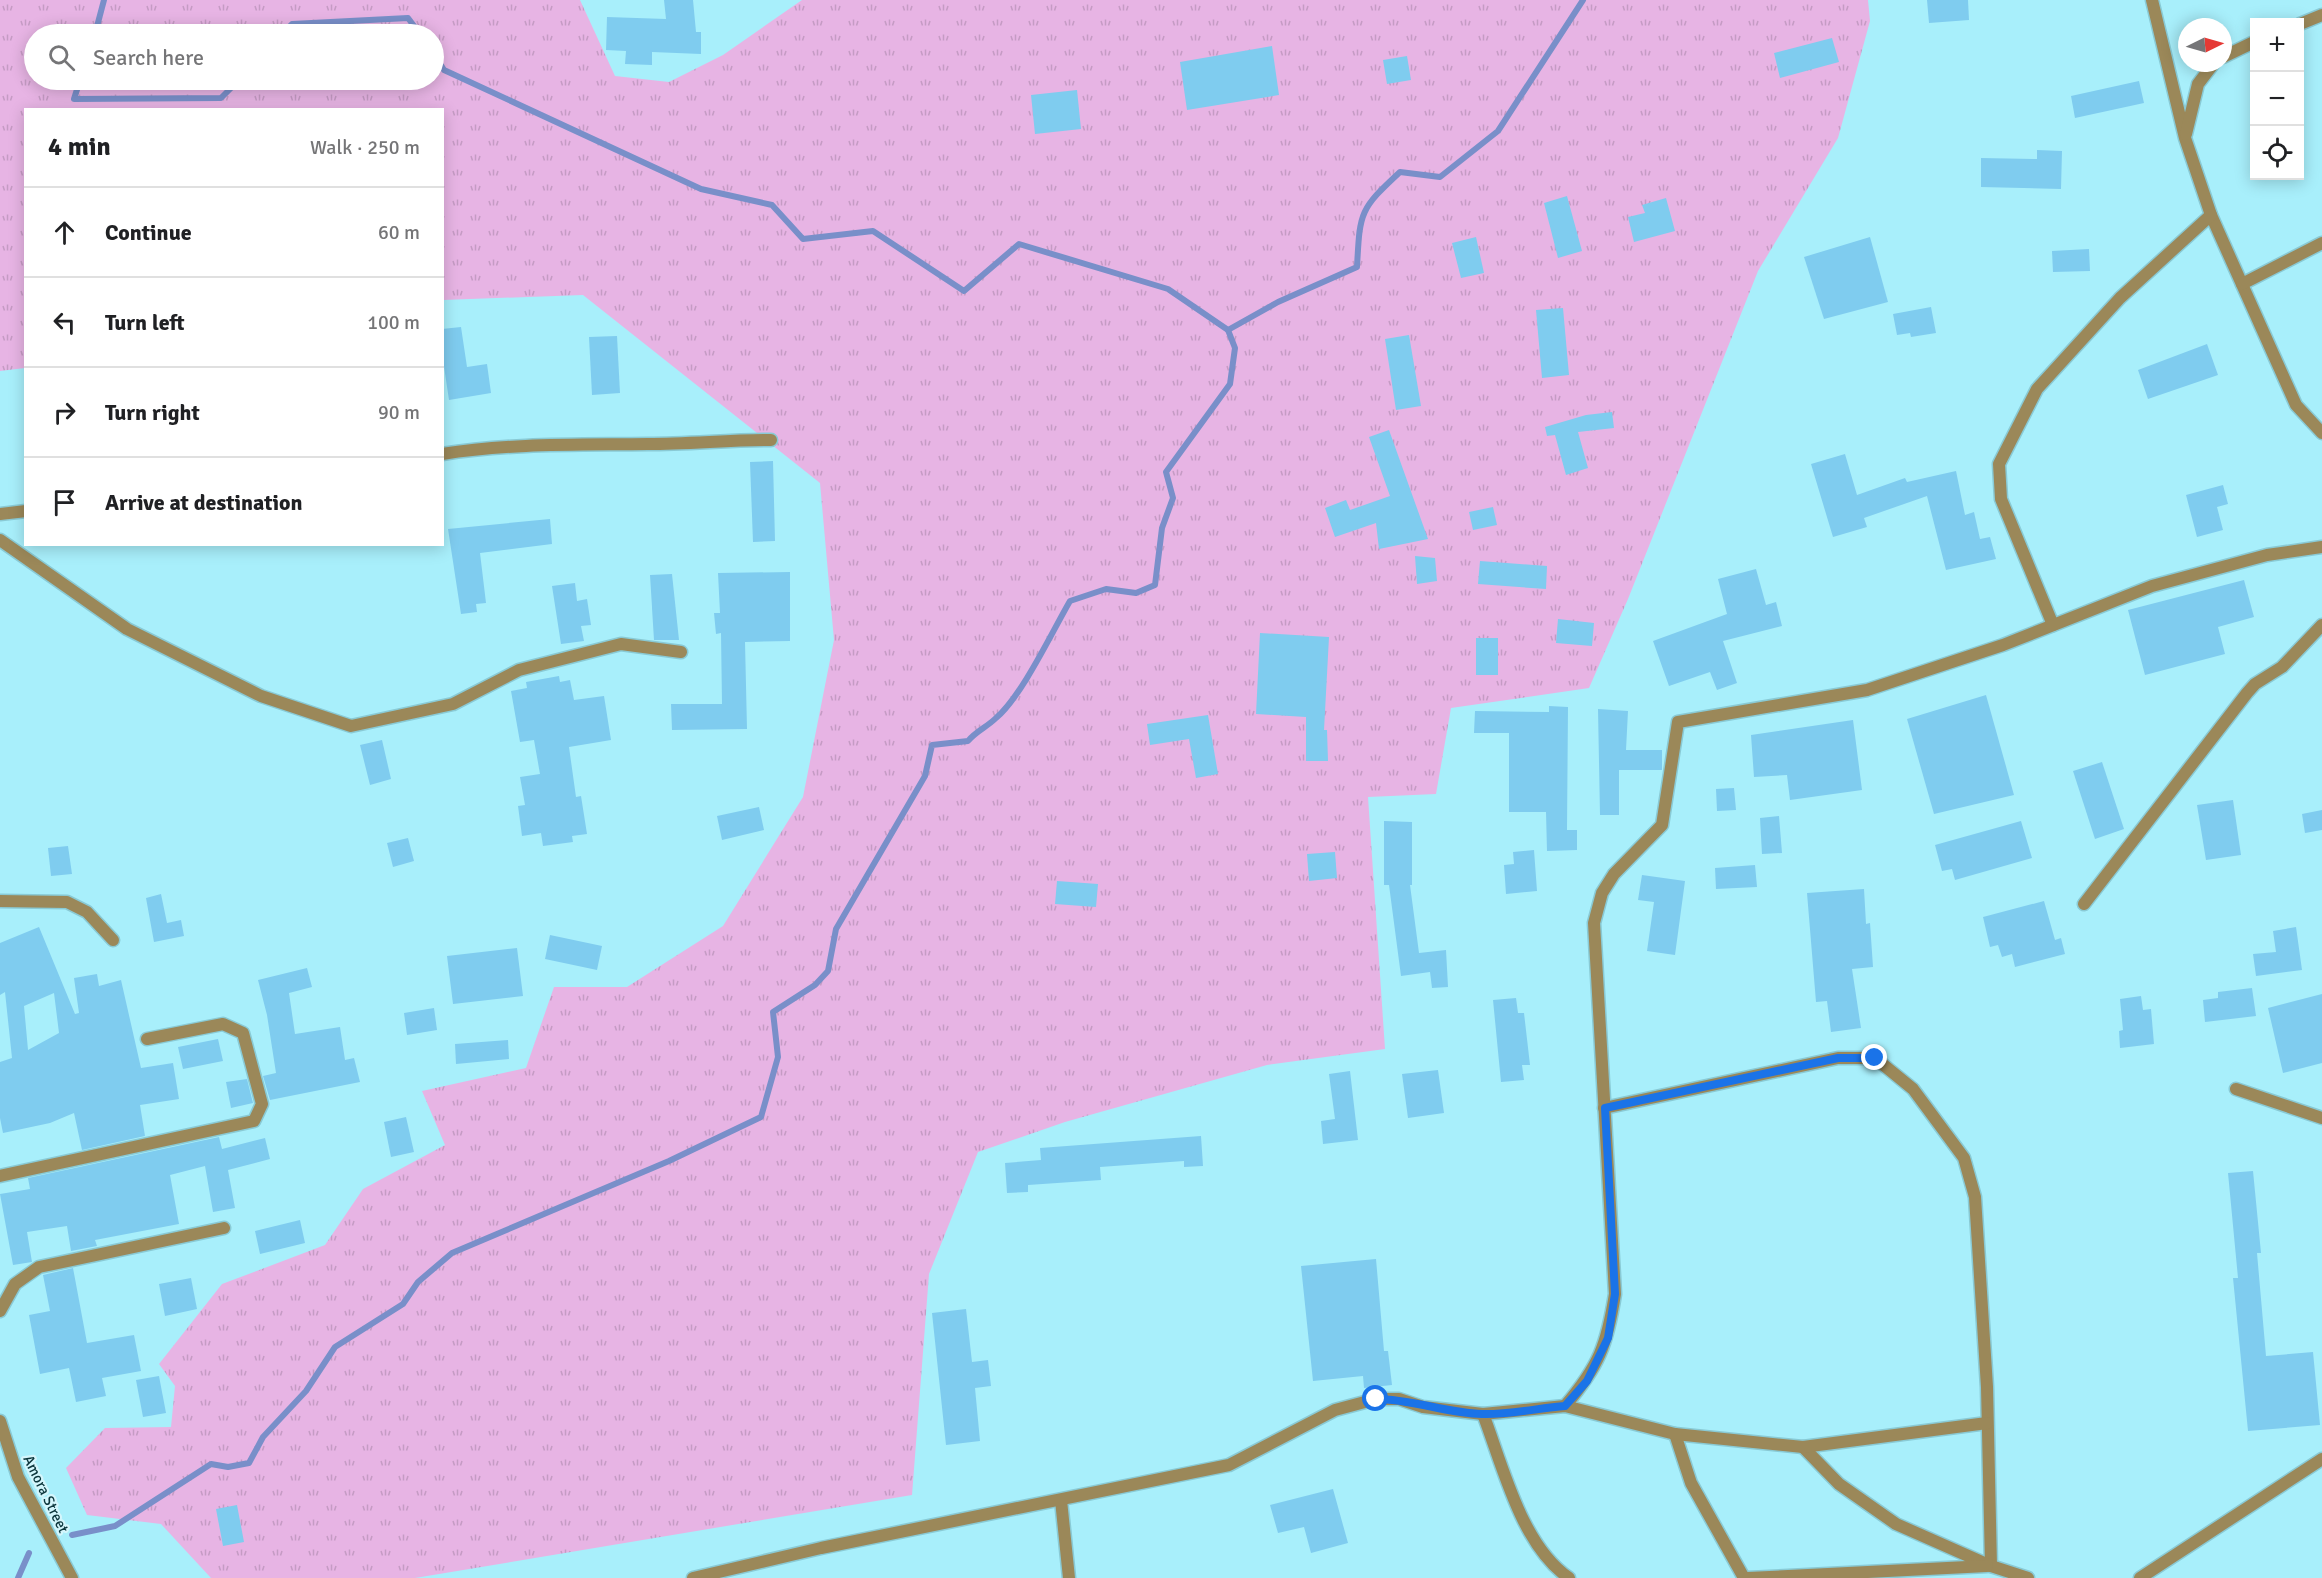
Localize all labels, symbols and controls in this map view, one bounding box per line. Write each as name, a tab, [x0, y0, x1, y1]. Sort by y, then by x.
north arrow	[2178, 18, 2232, 72]
map controls	[2250, 18, 2304, 180]
button: +	[2250, 18, 2304, 72]
search box	[24, 24, 444, 90]
icon: search	[45, 41, 78, 74]
text: Search here	[93, 44, 204, 71]
button: −	[2250, 72, 2304, 126]
button: locate	[2250, 126, 2304, 180]
text: 4 min	[48, 131, 111, 163]
text: Walk · 250 m	[310, 135, 420, 160]
icon: ahead	[48, 216, 81, 249]
text: Continue	[105, 219, 192, 246]
text: 60 m	[378, 220, 420, 245]
icon: left	[48, 306, 81, 339]
text: Turn left	[105, 309, 185, 336]
text: 100 m	[367, 310, 420, 335]
icon: right	[48, 396, 81, 429]
text: Turn right	[105, 399, 200, 426]
text: 90 m	[378, 400, 420, 425]
icon: arrive	[48, 486, 81, 519]
text: Arrive at destination	[105, 489, 302, 516]
route end	[1861, 1044, 1887, 1070]
route start	[1362, 1385, 1388, 1411]
street label: Amora Street	[19, 1452, 73, 1536]

